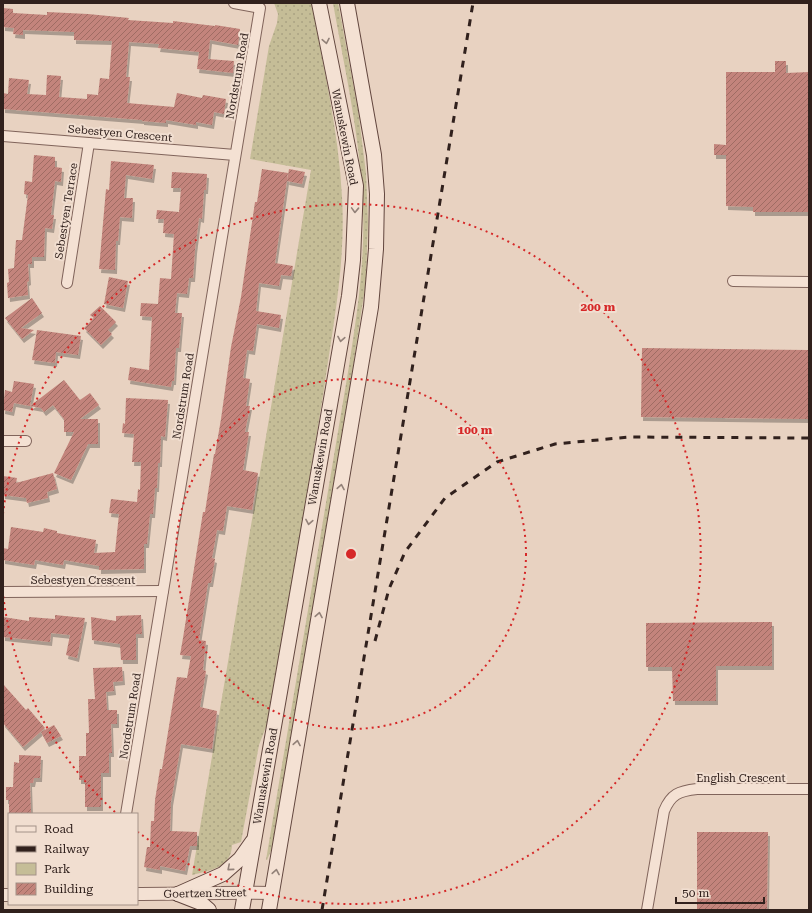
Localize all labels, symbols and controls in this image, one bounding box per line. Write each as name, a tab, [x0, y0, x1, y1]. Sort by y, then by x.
street label: Nordstrum Road	[223, 32, 251, 120]
one-way arrow	[321, 38, 329, 45]
street label: Wanuskewin Road	[329, 88, 360, 186]
street label: Sebestyen Crescent	[67, 122, 173, 145]
street label: Sebestyen Terrace	[52, 162, 81, 260]
one-way arrow	[350, 207, 359, 213]
text: 200 m	[581, 300, 616, 314]
one-way arrow	[338, 336, 346, 342]
street label: Nordstrum Road	[170, 352, 197, 440]
street label: Wanuskewin Road	[306, 408, 335, 506]
text: 100 m	[458, 423, 493, 437]
one-way arrow	[336, 484, 345, 490]
one-way arrow	[305, 519, 314, 526]
centre of rings	[344, 547, 358, 561]
street label: Sebestyen Crescent	[31, 574, 135, 587]
one-way arrow	[314, 612, 323, 618]
street label: Nordstrum Road	[117, 672, 144, 760]
street label: Wanuskewin Road	[251, 727, 280, 825]
one-way arrow	[293, 740, 301, 747]
street label: English Crescent	[696, 772, 786, 785]
legend	[8, 813, 138, 905]
text: Road	[44, 822, 74, 836]
text: Railway	[44, 842, 90, 856]
text: Park	[44, 862, 71, 876]
one-way arrow	[227, 864, 234, 871]
one-way arrow	[271, 869, 280, 875]
scale bar	[676, 879, 764, 905]
text: Building	[44, 882, 93, 896]
street label: Goertzen Street	[163, 886, 247, 901]
text: 50 m	[682, 886, 709, 900]

